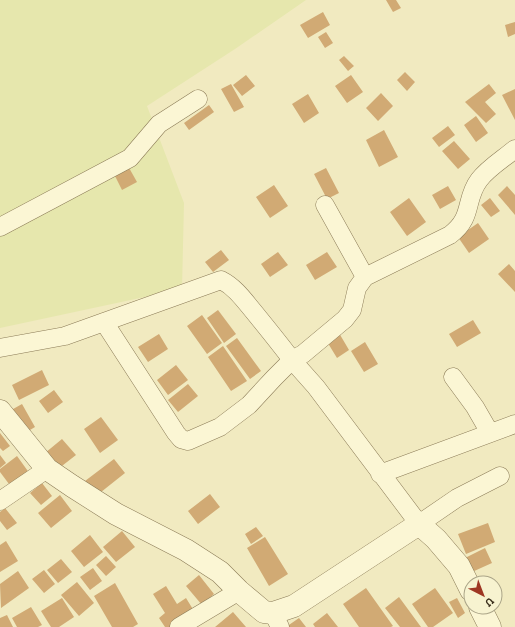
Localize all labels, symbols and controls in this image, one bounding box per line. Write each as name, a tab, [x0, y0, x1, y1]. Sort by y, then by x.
north arrow	[463, 575, 503, 615]
text: U	[482, 595, 497, 610]

